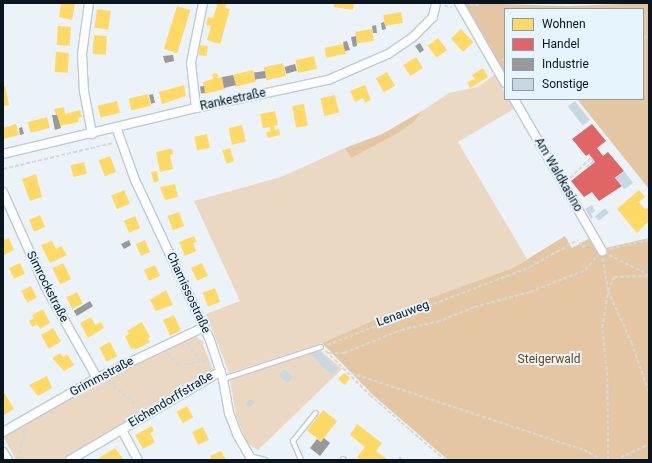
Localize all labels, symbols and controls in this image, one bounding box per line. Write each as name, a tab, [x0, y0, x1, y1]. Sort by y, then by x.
legend	[504, 8, 644, 100]
text: Wohnen	[542, 17, 586, 31]
text: Handel	[542, 37, 580, 51]
text: Industrie	[542, 57, 589, 71]
text: Sonstige	[542, 77, 589, 91]
street label: Rankestraße	[199, 86, 267, 114]
street label: Am Waldkasino	[531, 135, 585, 215]
street label: Simrockstraße	[23, 249, 71, 325]
street label: Chamissostraße	[163, 250, 213, 336]
street label: Lenauweg	[375, 298, 431, 330]
park label: Steigerwald	[518, 353, 580, 367]
street label: Grimmstraße	[68, 354, 136, 400]
street label: Eichendorffstraße	[126, 369, 216, 431]

